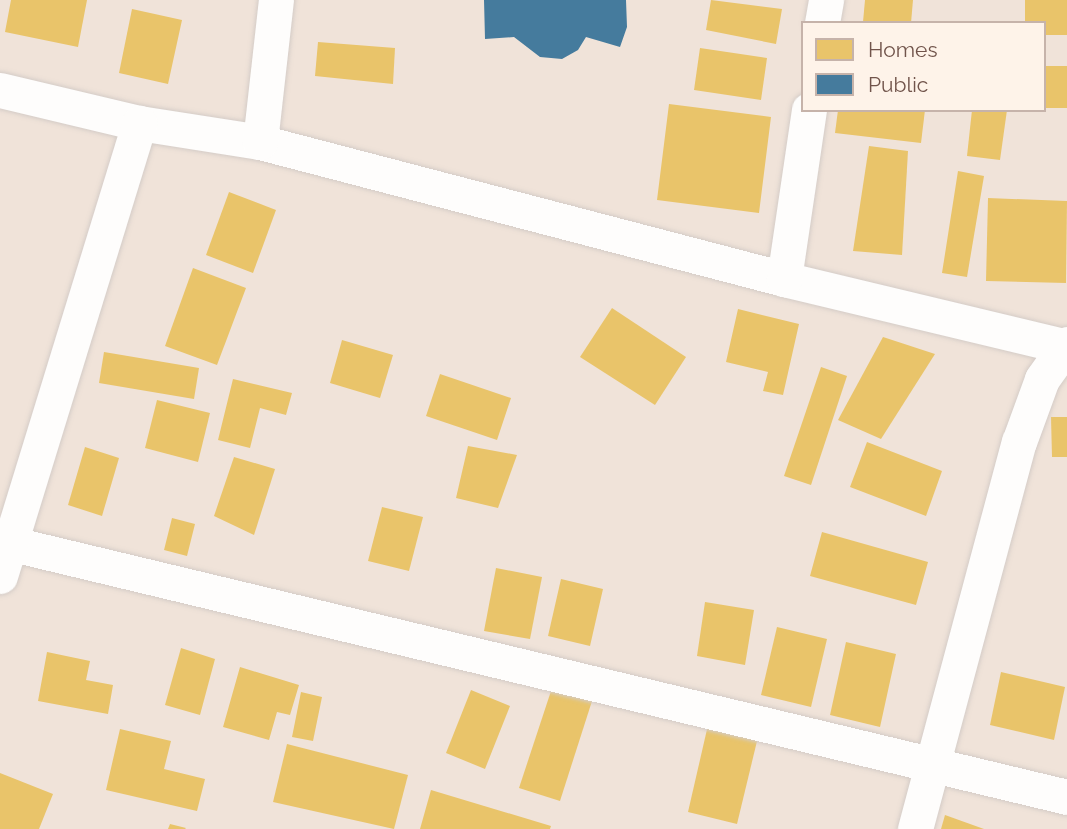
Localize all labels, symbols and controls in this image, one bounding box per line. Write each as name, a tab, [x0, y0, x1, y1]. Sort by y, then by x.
legend	[801, 21, 1046, 112]
text: Homes	[868, 37, 938, 62]
text: Public	[868, 72, 928, 97]

